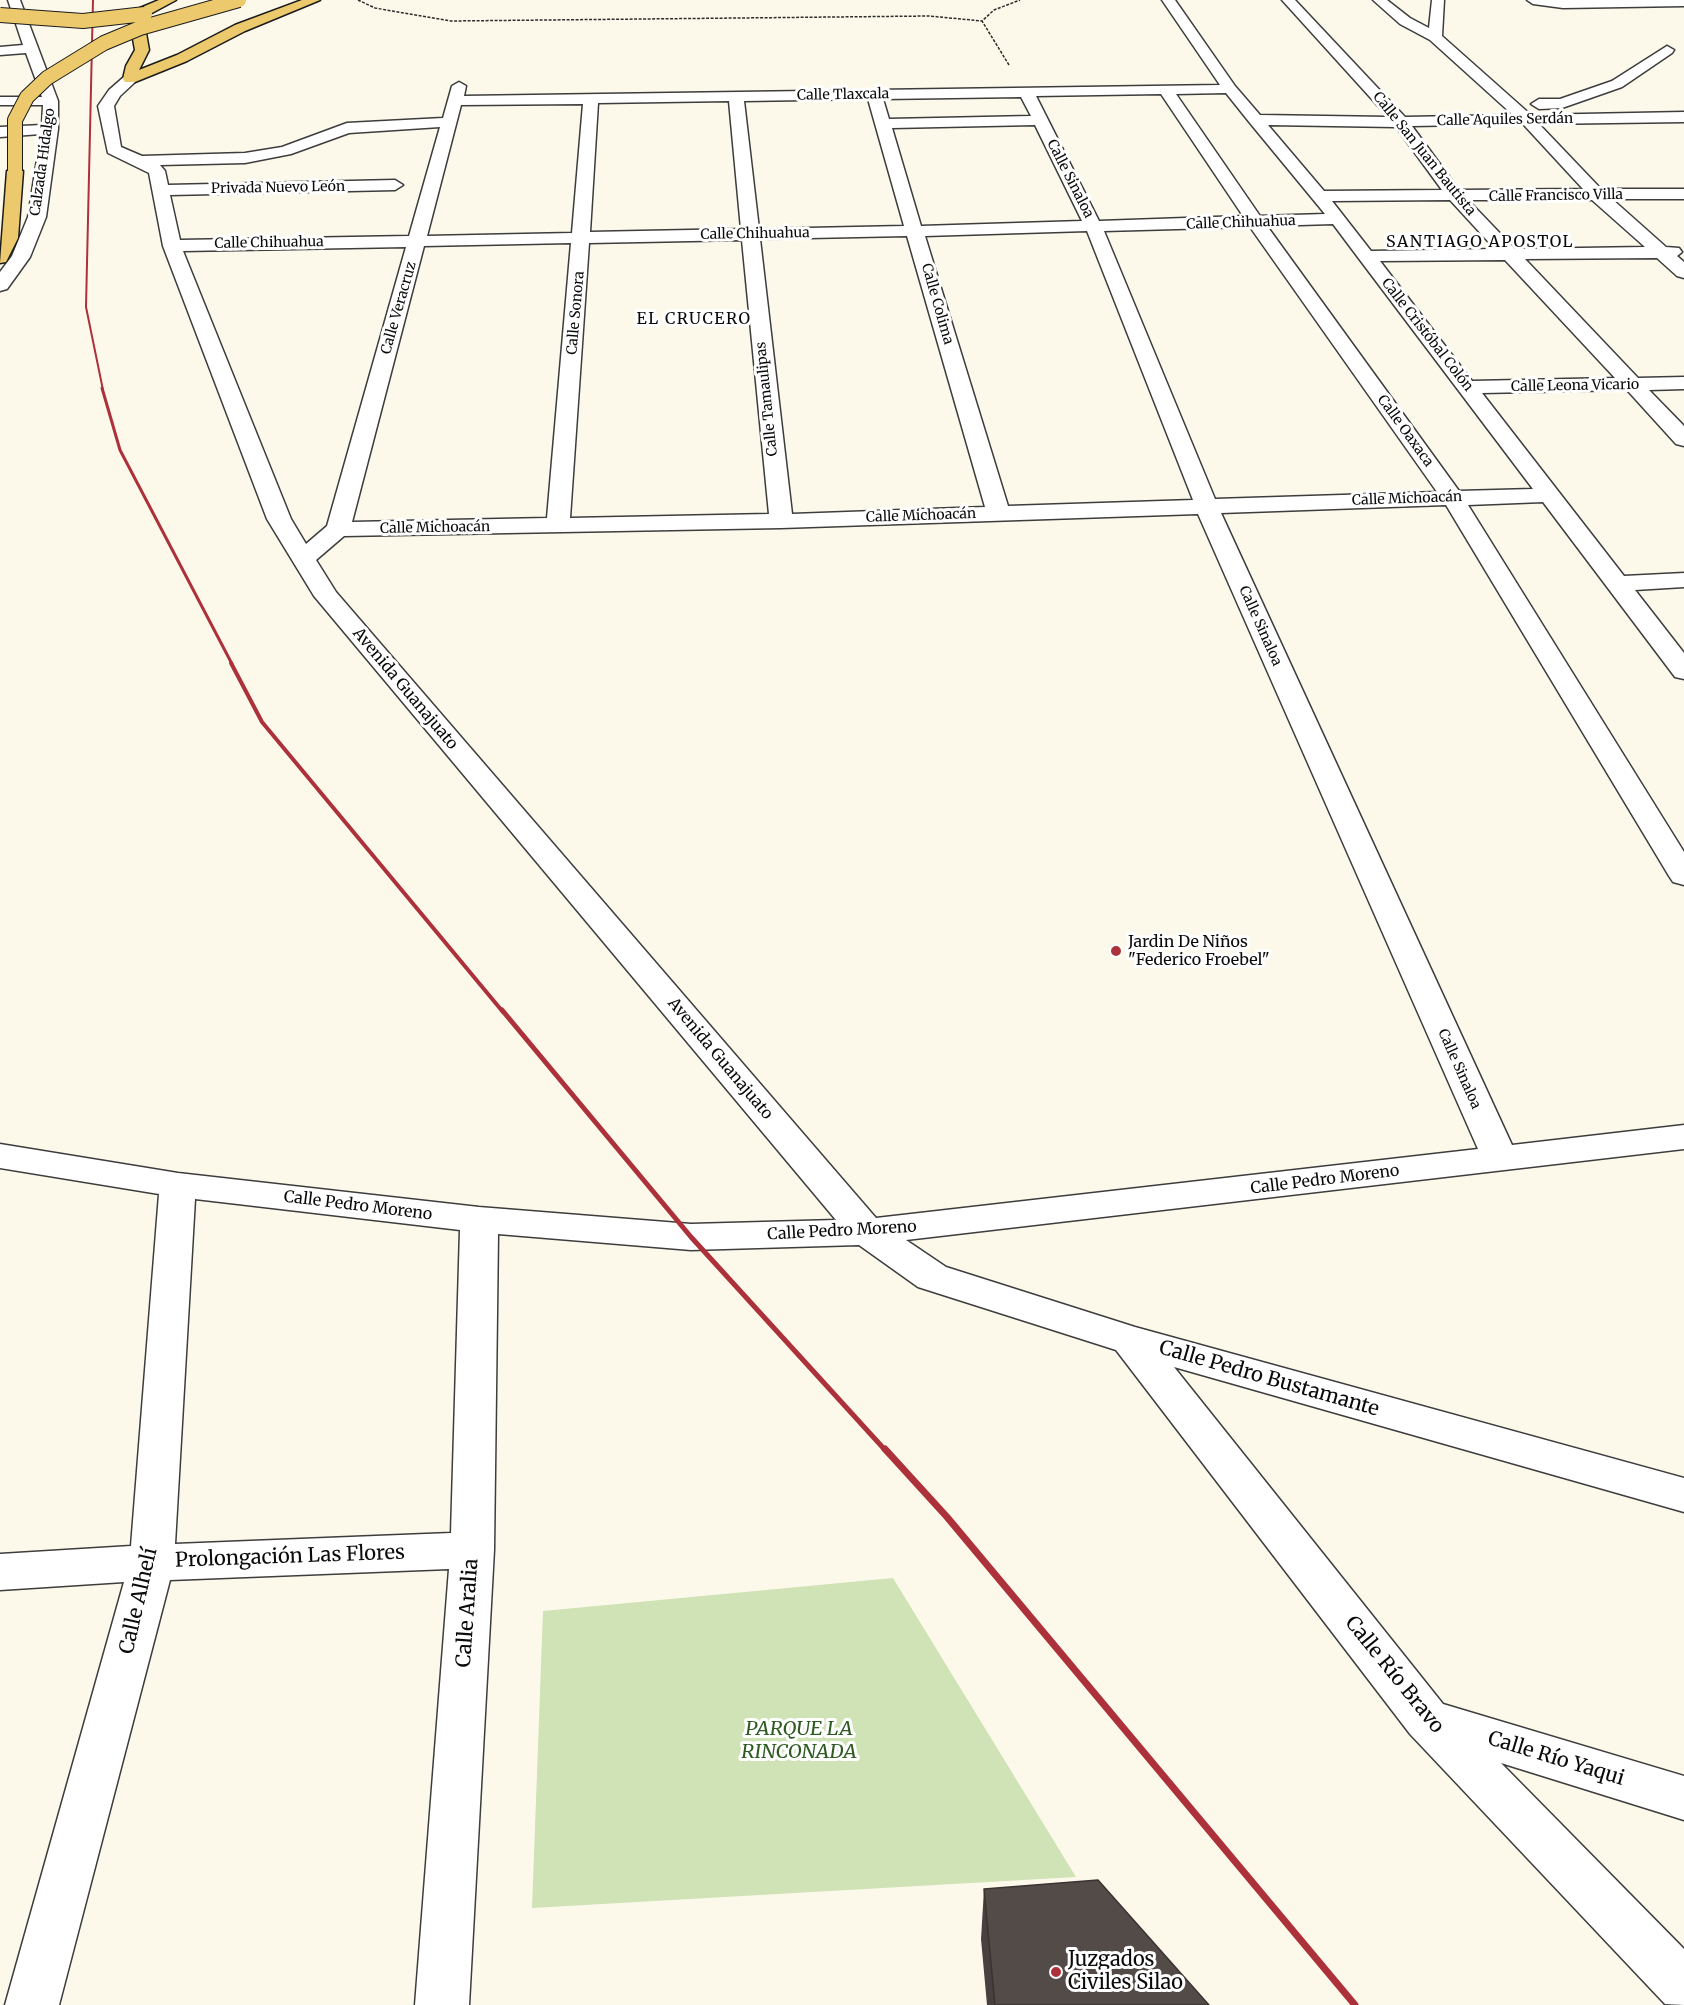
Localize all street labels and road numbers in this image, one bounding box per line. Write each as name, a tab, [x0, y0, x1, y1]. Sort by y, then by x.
street label: Calle Tlaxcala	[797, 86, 889, 104]
street label: Calle San Juan Bautista	[1369, 89, 1479, 219]
street label: Calzada Hidalgo	[27, 107, 59, 217]
street label: Calle Aquiles Serdán	[1437, 110, 1573, 130]
street label: Calle Sinaloa	[1043, 137, 1097, 221]
street label: Privada Nuevo León	[211, 178, 345, 198]
street label: Calle Francisco Villa	[1489, 186, 1623, 206]
street label: Calle Chihuahua	[1186, 213, 1296, 233]
street label: Calle Chihuahua	[700, 225, 810, 243]
street label: Calle Chihuahua	[214, 234, 324, 252]
street label: Calle Veracruz	[378, 260, 420, 356]
street label: Calle Colima	[917, 262, 957, 346]
street label: Calle Sonora	[564, 271, 588, 355]
street label: Calle Cristóbal Colón	[1378, 275, 1476, 395]
street label: Calle Tamaulipas	[753, 341, 781, 457]
street label: Calle Leona Vicario	[1511, 376, 1639, 396]
street label: Calle Oaxaca	[1373, 392, 1437, 470]
street label: Calle Michoacán	[1352, 489, 1462, 509]
street label: Calle Michoacán	[866, 506, 976, 526]
street label: Calle Michoacán	[380, 519, 490, 537]
street label: Calle Sinaloa	[1235, 583, 1285, 669]
street label: Avenida Guanajuato	[348, 624, 462, 754]
street label: Avenida Guanajuato	[663, 994, 777, 1124]
street label: Calle Sinaloa	[1434, 1026, 1484, 1112]
street label: Calle Pedro Moreno	[1250, 1161, 1400, 1199]
street label: Calle Pedro Moreno	[283, 1187, 433, 1225]
street label: Calle Pedro Moreno	[767, 1218, 917, 1244]
street label: Calle Pedro Bustamante	[1156, 1336, 1382, 1422]
street label: Prolongación Las Flores	[175, 1541, 405, 1573]
street label: Calle Alhelí	[115, 1545, 163, 1657]
street label: Calle Aralia	[452, 1558, 484, 1668]
street label: Calle Río Bravo	[1339, 1612, 1449, 1738]
street label: Calle Río Yaqui	[1485, 1727, 1627, 1791]

